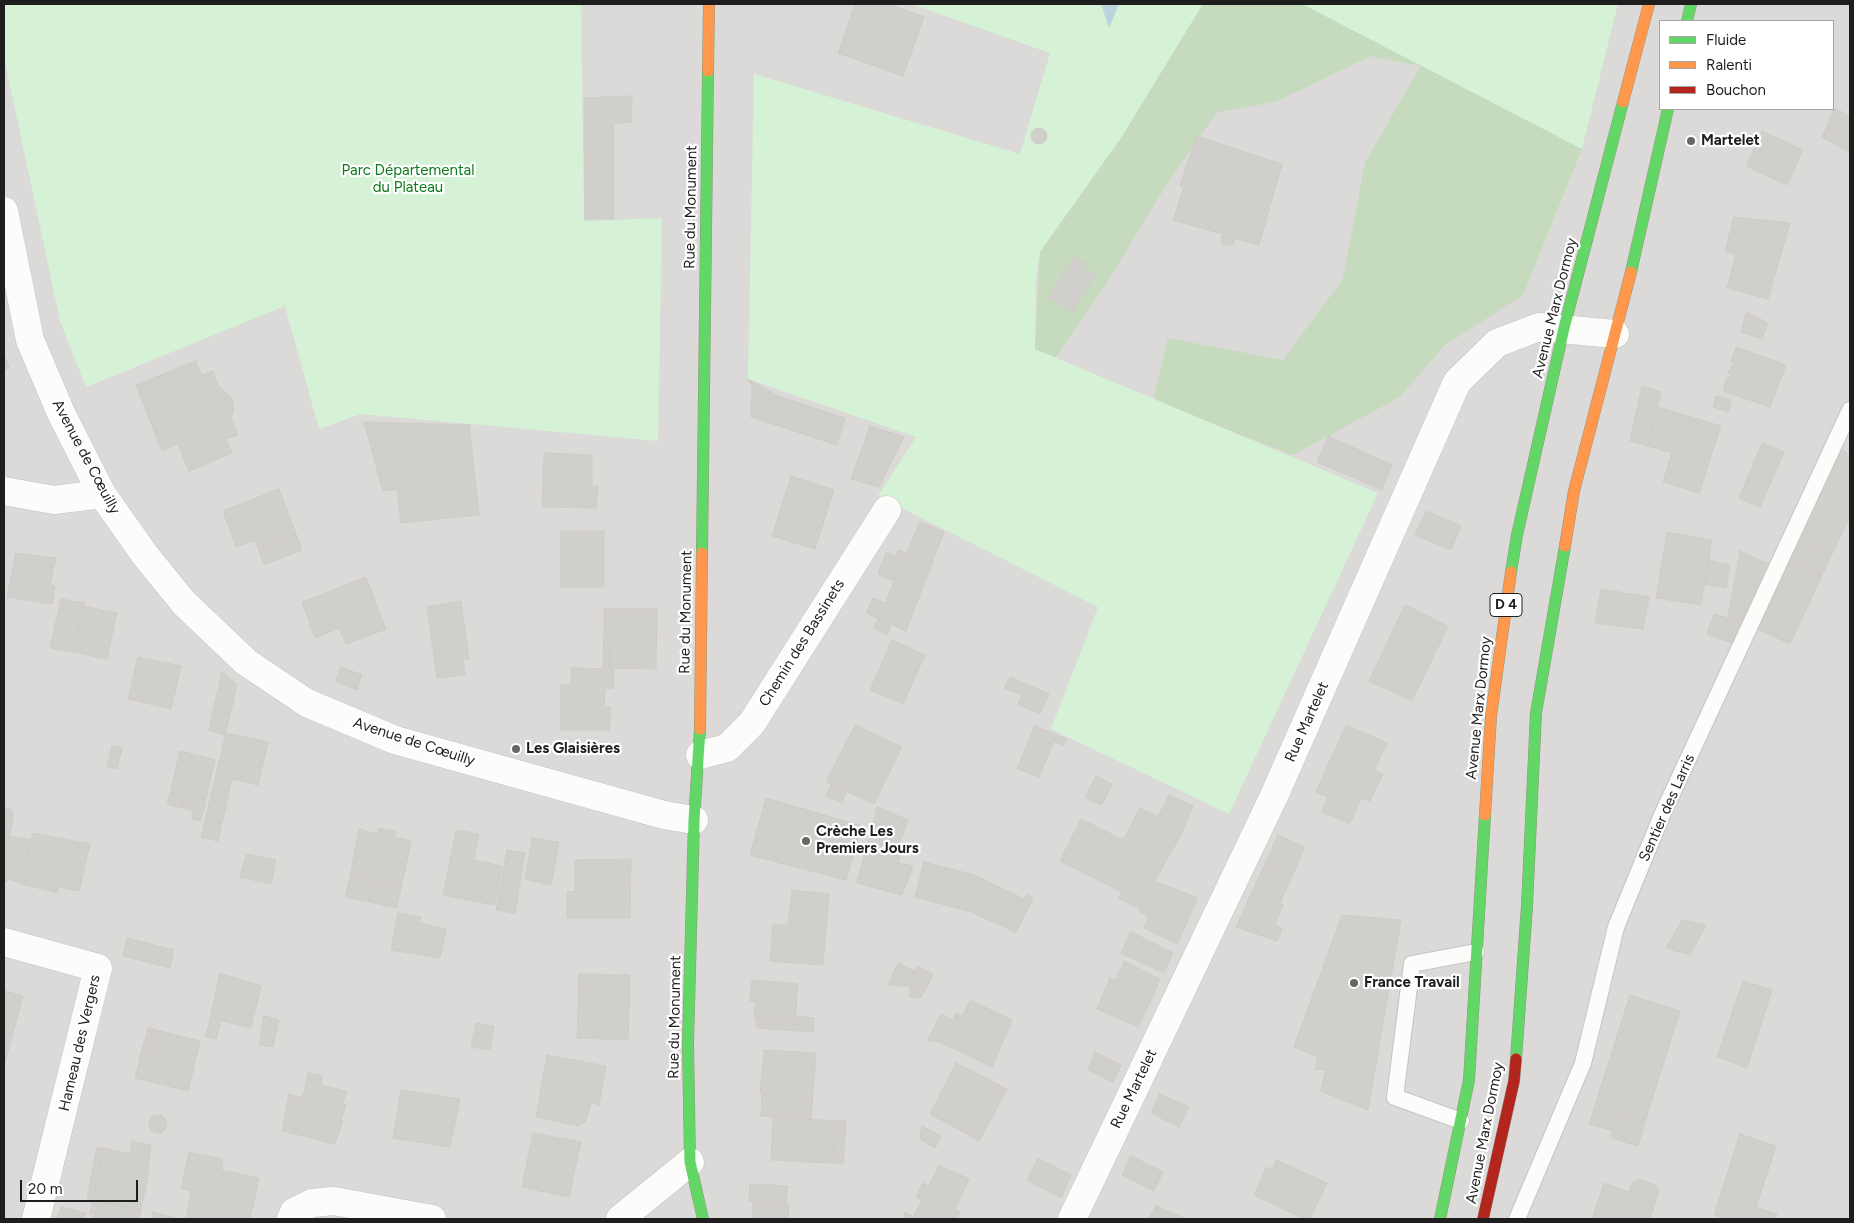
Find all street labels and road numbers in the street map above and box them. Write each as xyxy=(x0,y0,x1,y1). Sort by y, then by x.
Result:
street label: Rue du Monument xyxy=(681,145,701,269)
street label: Avenue Marx Dormoy xyxy=(1529,236,1581,380)
street label: Avenue de Cœuilly xyxy=(48,397,124,517)
street label: Rue du Monument xyxy=(676,550,696,674)
street label: Chemin des Bassinets xyxy=(755,576,849,710)
road number: D 4 xyxy=(1490,594,1522,616)
street label: Avenue Marx Dormoy xyxy=(1463,635,1495,781)
street label: Rue Martelet xyxy=(1281,679,1333,765)
street label: Avenue de Cœuilly xyxy=(351,714,477,770)
street label: Sentier des Larris xyxy=(1635,752,1699,864)
street label: Rue du Monument xyxy=(665,955,685,1079)
street label: Hameau des Vergers xyxy=(56,973,104,1113)
street label: Rue Martelet xyxy=(1107,1046,1161,1132)
street label: Avenue Marx Dormoy xyxy=(1462,1061,1508,1205)

